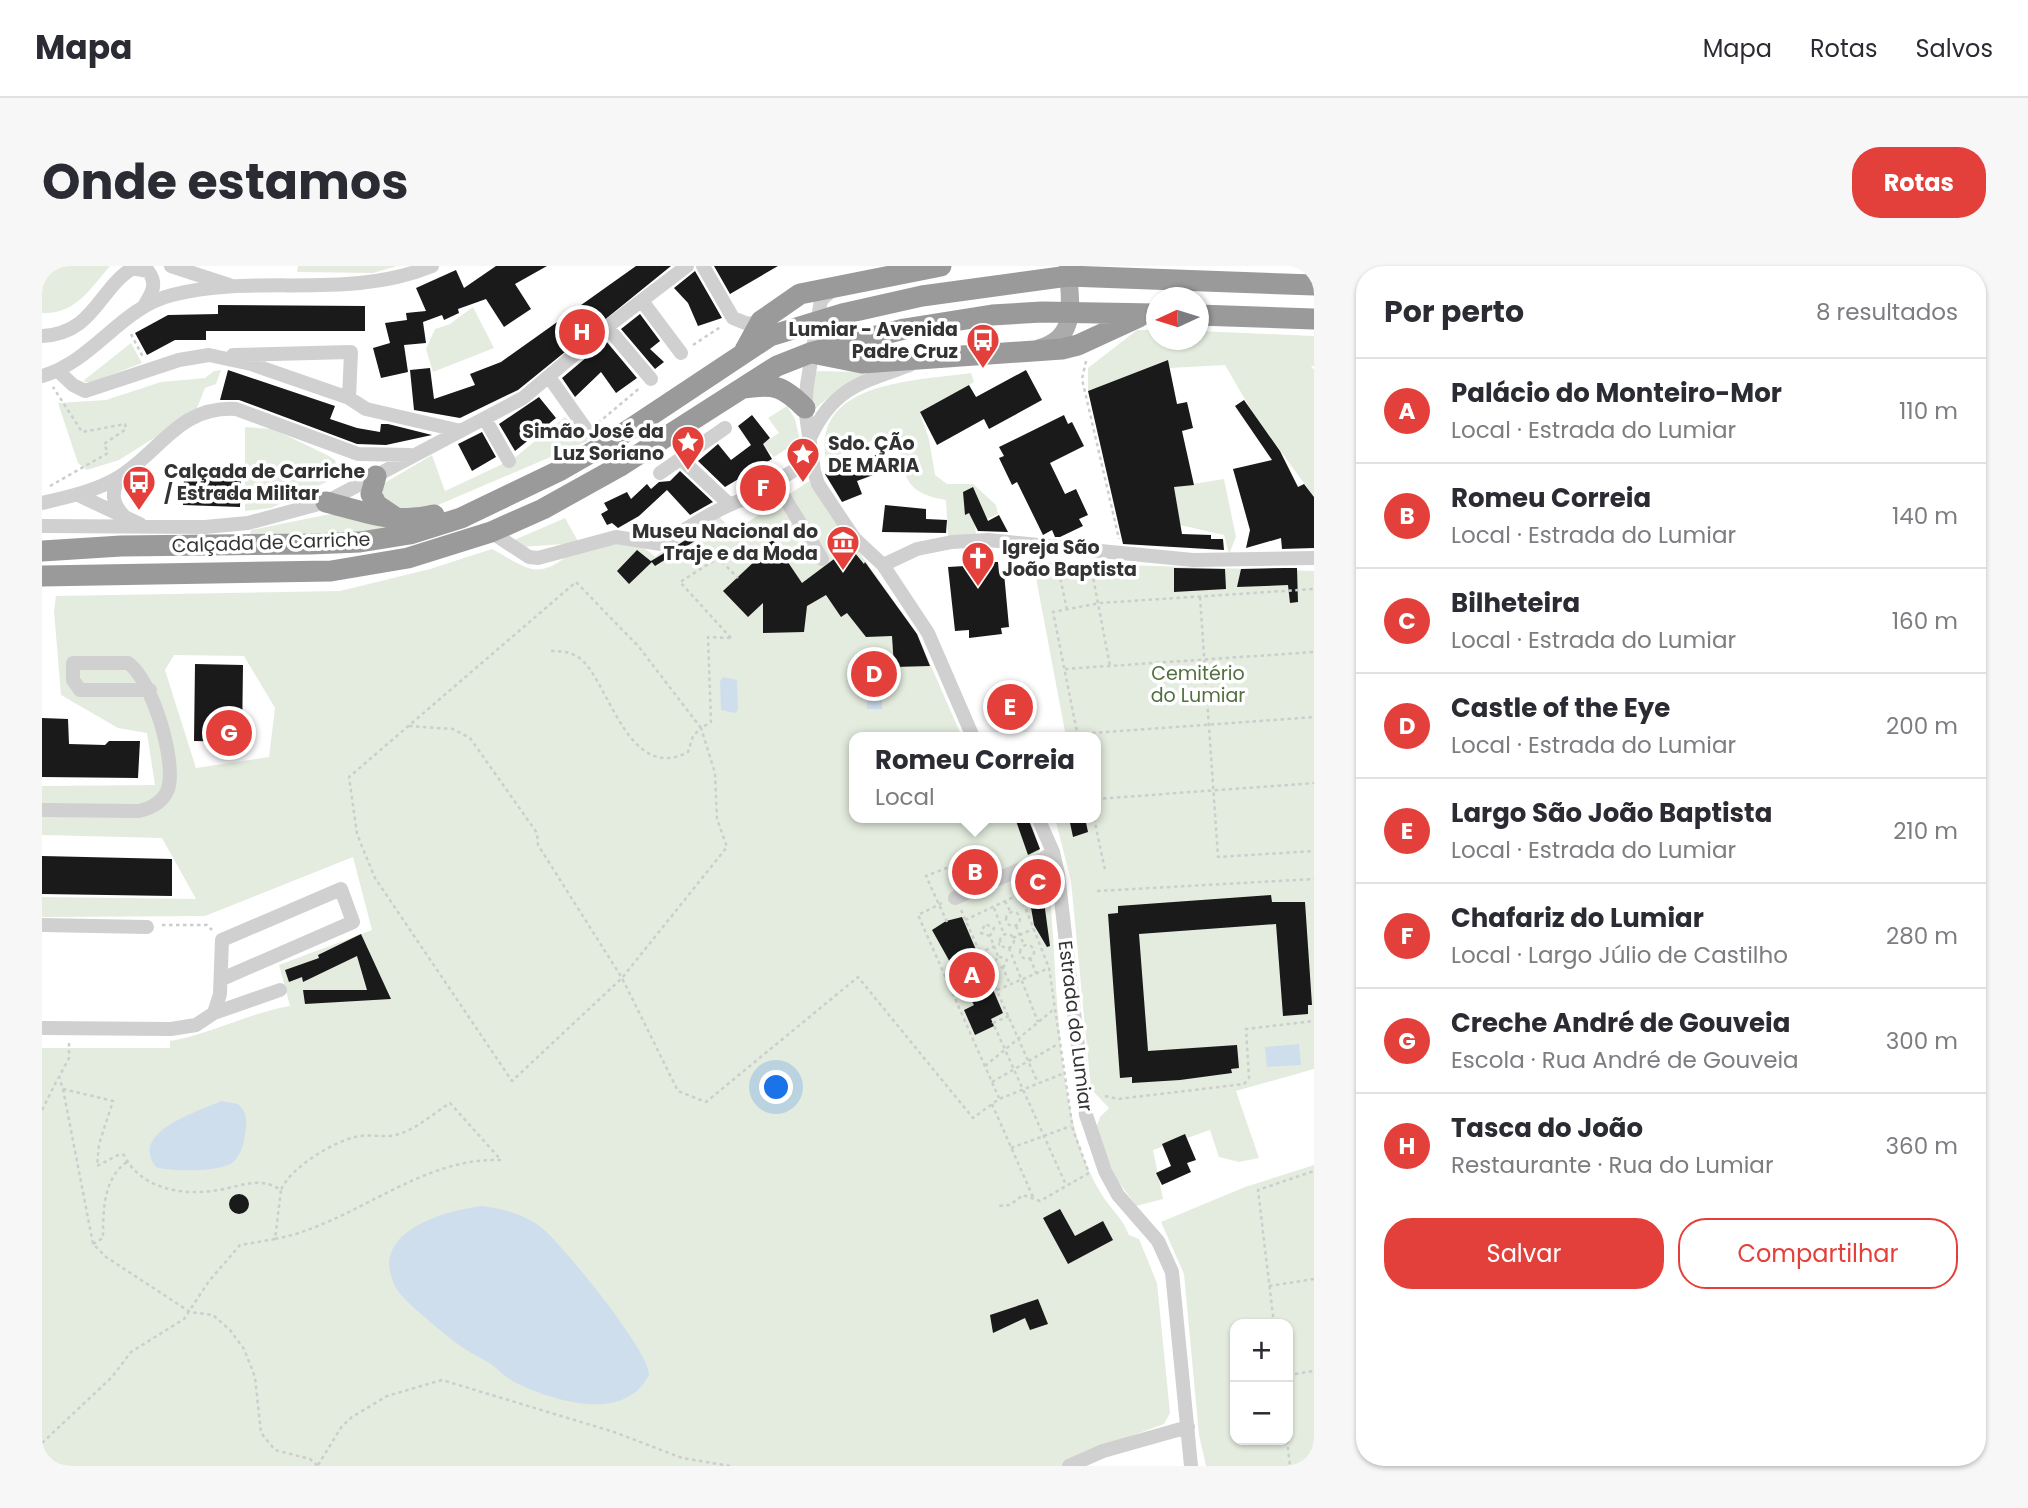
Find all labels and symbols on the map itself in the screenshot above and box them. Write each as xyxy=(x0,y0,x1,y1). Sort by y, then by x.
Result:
north arrow xyxy=(1146,287,1209,350)
pin: H xyxy=(559,306,605,358)
place label: Lumiar - Avenida Padre Cruz xyxy=(788,316,958,365)
bus stop icon: Lumiar - Avenida Padre Cruz xyxy=(964,321,1002,370)
place label: Simão José da Luz Soriano xyxy=(522,418,664,467)
place icon: Simão José da Luz Soriano xyxy=(669,423,707,472)
place label: Sdo. ÇÃo DE MARIA xyxy=(828,430,920,479)
place icon: Sdo. ÇÃo DE MARIA xyxy=(784,435,822,484)
place label: Calçada de Carriche / Estrada Militar xyxy=(164,458,365,507)
pin: F xyxy=(740,462,786,514)
bus stop icon: Calçada de Carriche / Estrada Militar xyxy=(120,463,158,512)
place label: Museu Nacional do Traje e da Moda xyxy=(632,518,818,567)
museum icon: Museu Nacional do Traje e da Moda xyxy=(824,523,862,572)
street label: Calçada de Carriche xyxy=(171,526,371,559)
place label: Igreja São João Baptista xyxy=(1002,534,1137,583)
church icon: Igreja São João Baptista xyxy=(959,539,997,588)
pin: D xyxy=(851,648,897,700)
park label: Cemitério do Lumiar xyxy=(1151,660,1245,709)
pin: E xyxy=(987,681,1033,733)
pin: G xyxy=(206,707,252,759)
pin: B xyxy=(952,846,998,898)
pin: C xyxy=(1015,856,1061,908)
street label: Estrada do Lumiar xyxy=(1052,939,1099,1113)
pin: A xyxy=(949,949,995,1001)
your location xyxy=(759,1070,793,1104)

